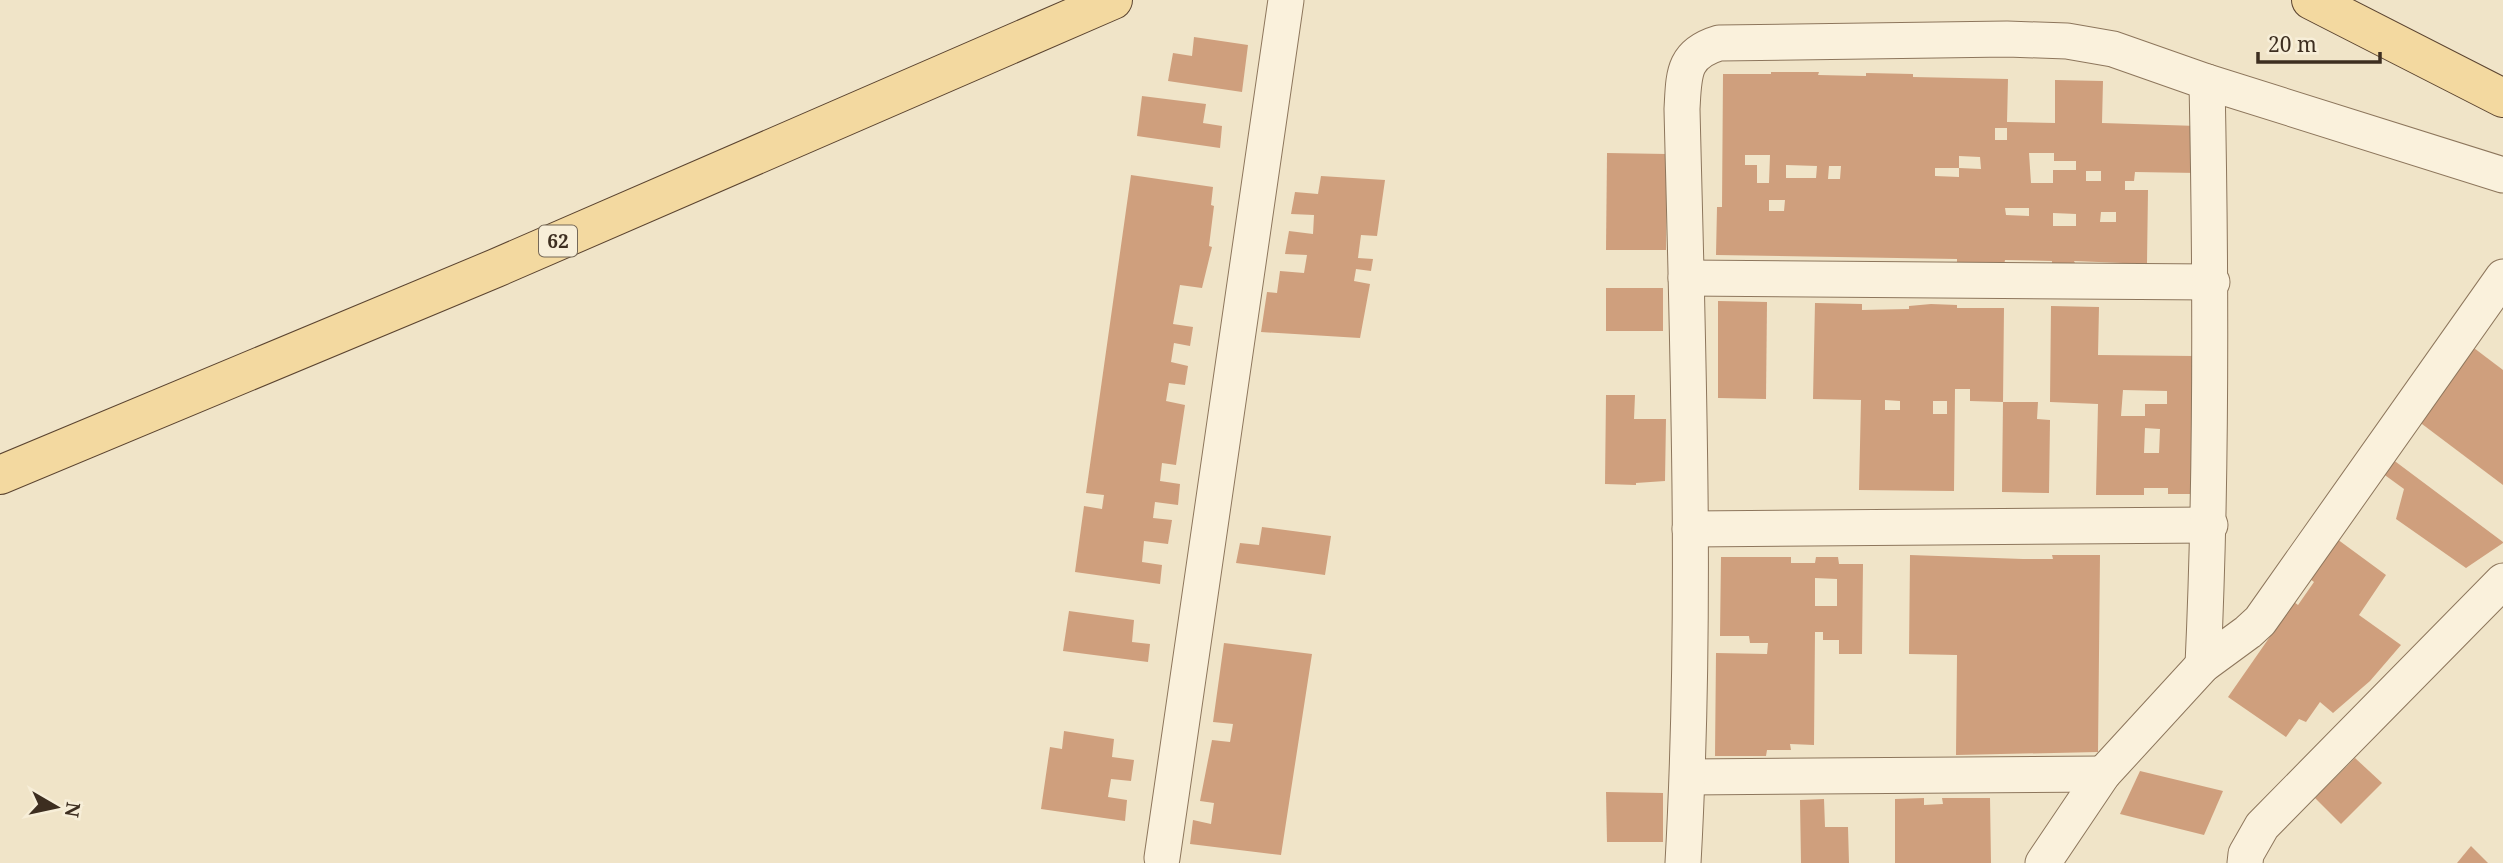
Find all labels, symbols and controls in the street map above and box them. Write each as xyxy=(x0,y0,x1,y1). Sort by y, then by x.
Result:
scale bar xyxy=(2258,21,2380,65)
text: 20 m xyxy=(2268,30,2317,58)
road number: 62 xyxy=(539,226,577,256)
north arrow xyxy=(21,772,91,842)
text: N xyxy=(59,800,87,819)

